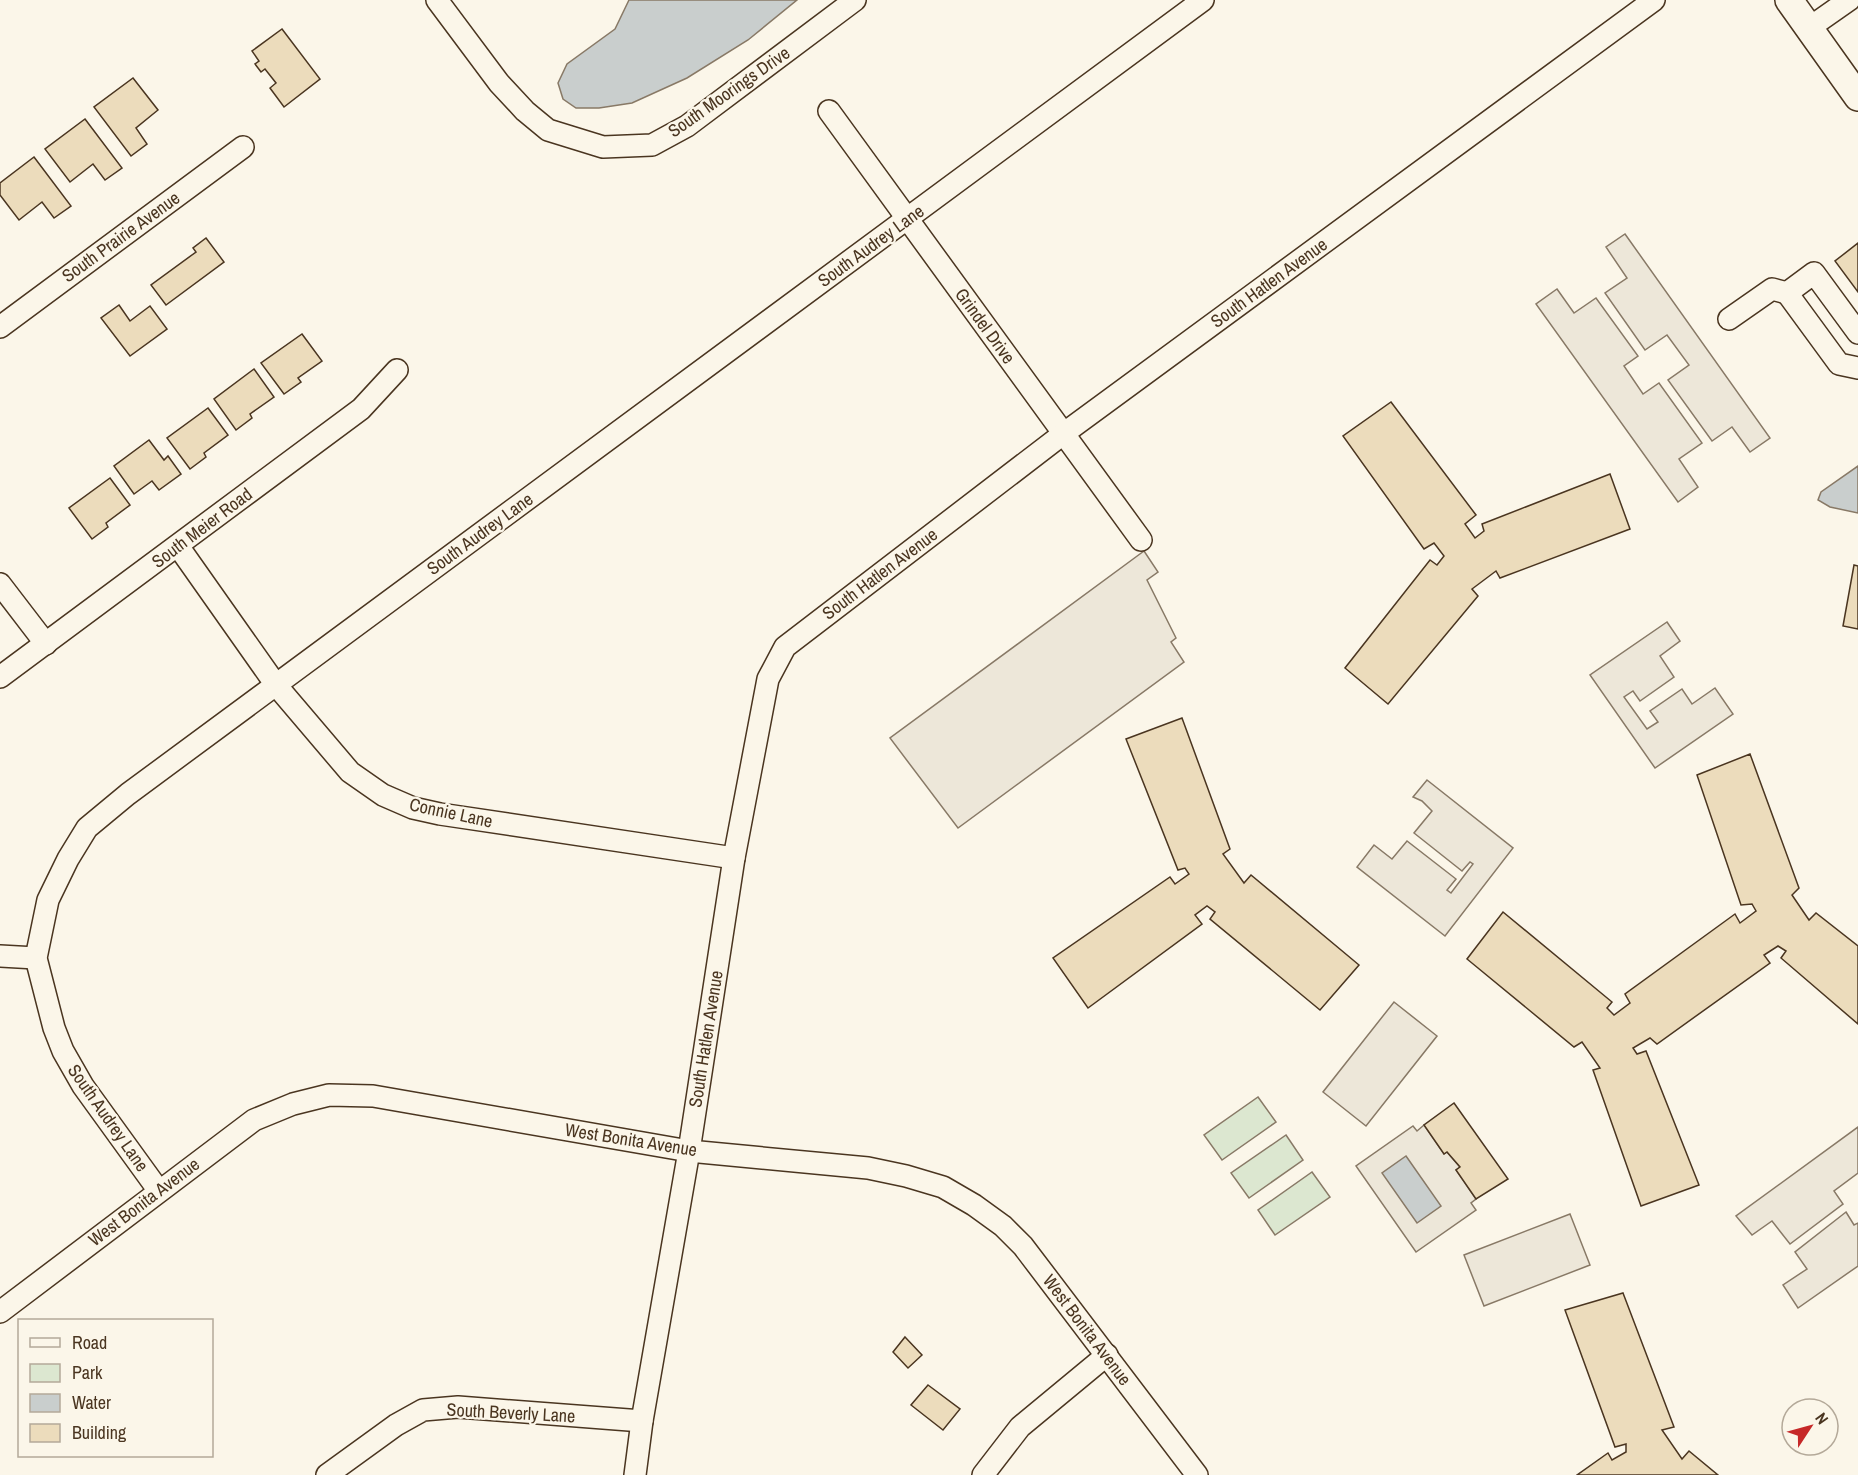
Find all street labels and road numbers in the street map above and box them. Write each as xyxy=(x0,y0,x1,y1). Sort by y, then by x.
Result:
street label: South Moorings Drive xyxy=(663,40,795,143)
street label: South Prairie Avenue xyxy=(57,185,185,288)
street label: South Audrey Lane xyxy=(813,199,929,293)
street label: South Hatlen Avenue xyxy=(1205,232,1332,333)
street label: Grindel Drive xyxy=(949,283,1021,369)
street label: South Meier Road xyxy=(146,482,257,574)
street label: South Audrey Lane xyxy=(422,487,538,581)
street label: South Hatlen Avenue xyxy=(817,522,943,625)
street label: Connie Lane xyxy=(407,791,495,834)
street label: South Hatlen Avenue xyxy=(682,969,729,1109)
street label: South Audrey Lane xyxy=(62,1059,155,1176)
street label: West Bonita Avenue xyxy=(563,1117,699,1162)
street label: West Bonita Avenue xyxy=(83,1152,204,1252)
street label: West Bonita Avenue xyxy=(1037,1269,1137,1390)
street label: South Beverly Lane xyxy=(446,1397,576,1428)

